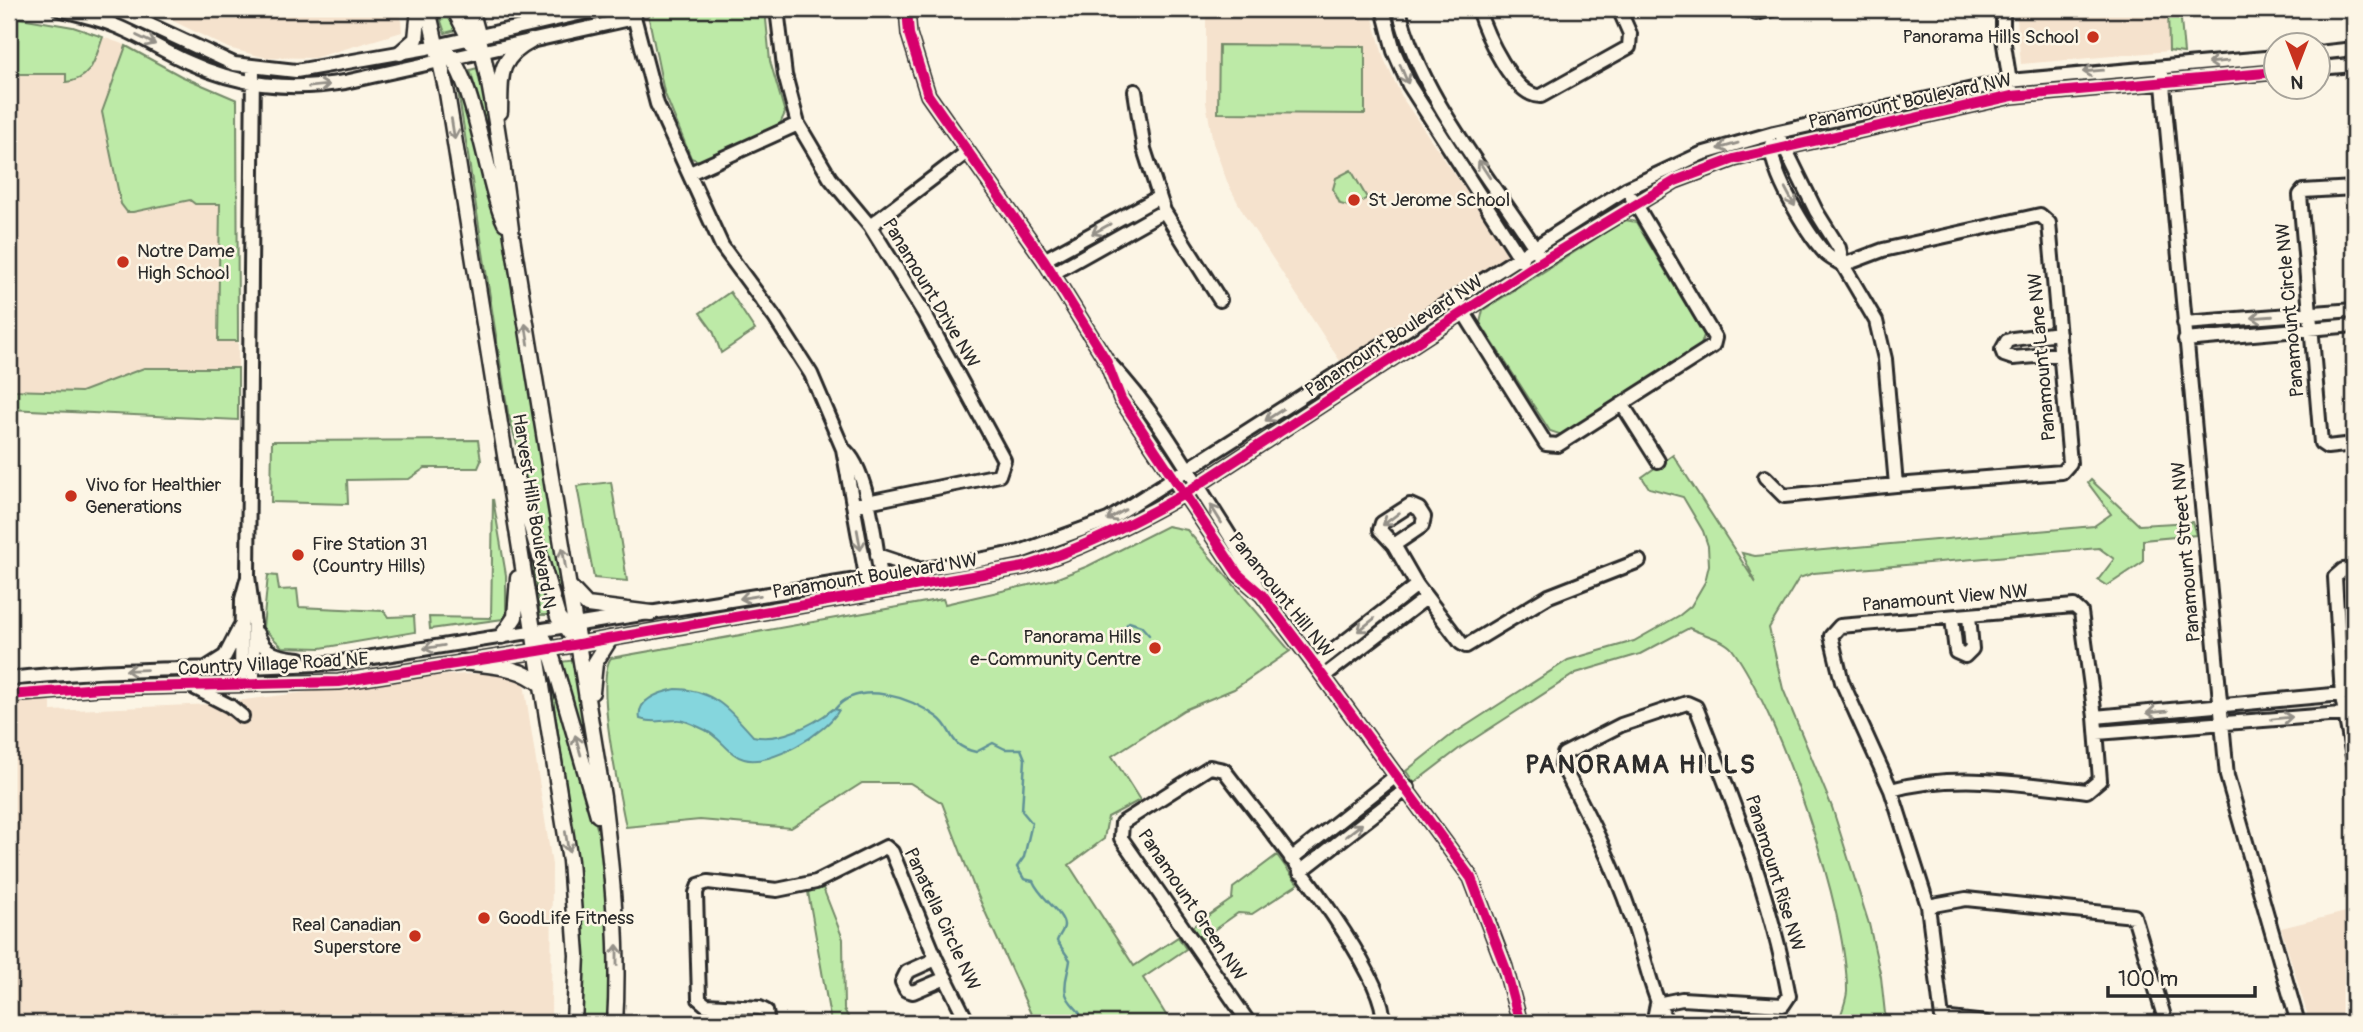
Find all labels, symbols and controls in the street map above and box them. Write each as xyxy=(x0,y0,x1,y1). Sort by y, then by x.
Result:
place label: Panorama Hills School xyxy=(1903,25,2079,49)
marker: Panorama Hills School xyxy=(2085,29,2101,45)
north arrow xyxy=(2262,32,2332,102)
one-way arrow xyxy=(135,33,156,47)
one-way arrow xyxy=(2208,56,2230,69)
one-way arrow xyxy=(1398,62,1411,84)
one-way arrow xyxy=(2083,65,2105,78)
street label: Panamount Boulevard NW xyxy=(1806,68,2014,134)
text: N xyxy=(2290,70,2303,94)
one-way arrow xyxy=(307,79,330,92)
one-way arrow xyxy=(447,117,460,140)
one-way arrow xyxy=(1717,140,1740,153)
one-way arrow xyxy=(1476,160,1491,179)
one-way arrow xyxy=(1784,187,1798,207)
place label: St Jerome School xyxy=(1368,188,1510,212)
marker: St Jerome School xyxy=(1346,192,1362,208)
street label: Panamount Drive NW xyxy=(877,214,985,372)
one-way arrow xyxy=(1092,222,1112,236)
street label: Panamount Circle NW xyxy=(2270,222,2310,398)
place label: Notre Dame High School xyxy=(137,239,235,285)
marker: Notre Dame High School xyxy=(115,254,131,270)
street label: Panamount Boulevard NW xyxy=(1301,269,1487,403)
street label: Panamount Lane NW xyxy=(2023,272,2061,442)
one-way arrow xyxy=(2251,311,2274,324)
one-way arrow xyxy=(520,323,533,346)
one-way arrow xyxy=(1264,408,1284,422)
street label: Harvest Hills Boulevard N xyxy=(507,412,561,610)
street label: Panamount Street NW xyxy=(2166,461,2206,643)
place label: Vivo for Healthier Generations xyxy=(85,473,221,519)
marker: Vivo for Healthier Generations xyxy=(63,488,79,504)
one-way arrow xyxy=(1209,505,1223,525)
one-way arrow xyxy=(1106,508,1126,522)
one-way arrow xyxy=(1381,511,1400,526)
one-way arrow xyxy=(853,528,866,551)
street label: Panamount Hill NW xyxy=(1223,528,1339,662)
place label: Fire Station 31 (Country Hills) xyxy=(312,532,428,578)
marker: Fire Station 31 (Country Hills) xyxy=(290,547,306,563)
one-way arrow xyxy=(557,547,570,570)
street label: Panamount Boulevard NW xyxy=(771,548,979,604)
street label: Panamount View NW xyxy=(1861,579,2029,617)
one-way arrow xyxy=(739,591,762,604)
one-way arrow xyxy=(1357,617,1375,632)
place label: Panorama Hills e-Community Centre xyxy=(970,625,1142,671)
marker: Panorama Hills e-Community Centre xyxy=(1147,640,1163,656)
one-way arrow xyxy=(423,641,446,654)
street label: Country Village Road NE xyxy=(177,647,369,681)
one-way arrow xyxy=(125,664,148,677)
one-way arrow xyxy=(2146,706,2169,719)
one-way arrow xyxy=(2271,711,2293,724)
one-way arrow xyxy=(570,734,583,756)
district label: PANORAMA HILLS xyxy=(1525,749,1757,781)
street label: Panamount Rise NW xyxy=(1740,792,1810,954)
one-way arrow xyxy=(1344,823,1363,838)
street label: Panamount Green NW xyxy=(1132,825,1252,985)
one-way arrow xyxy=(561,830,574,853)
street label: Panatella Circle NW xyxy=(898,844,986,994)
place label: GoodLife Fitness xyxy=(498,906,635,930)
marker: GoodLife Fitness xyxy=(476,910,492,926)
place label: Real Canadian Superstore xyxy=(292,913,402,959)
marker: Real Canadian Superstore xyxy=(407,928,423,944)
one-way arrow xyxy=(610,944,624,967)
scale bar xyxy=(2108,955,2254,999)
text: 100 m xyxy=(2118,966,2178,993)

